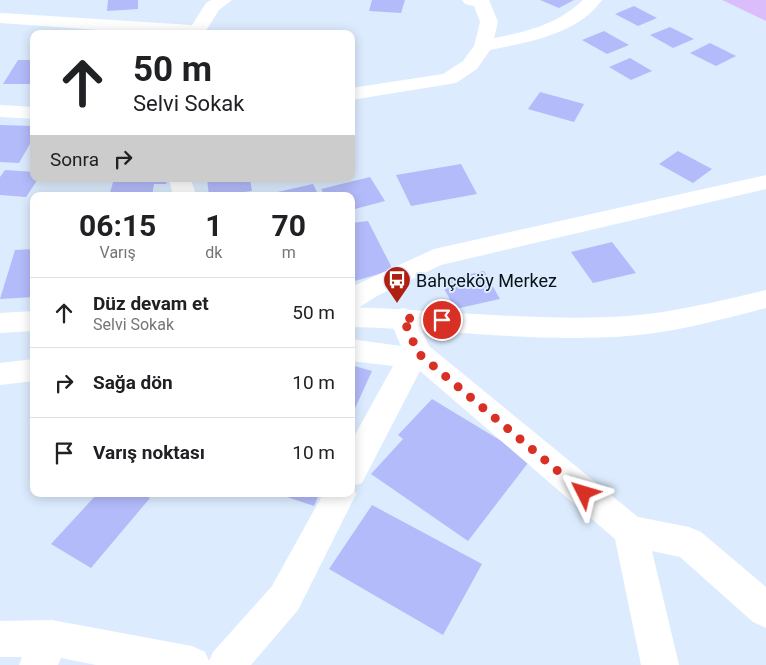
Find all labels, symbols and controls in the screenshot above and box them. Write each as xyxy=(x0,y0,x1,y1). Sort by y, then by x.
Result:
text: 50 m xyxy=(133,49,212,90)
icon: ahead xyxy=(50,50,115,115)
text: Selvi Sokak xyxy=(133,91,244,116)
icon: right xyxy=(109,145,137,173)
text: Sonra xyxy=(50,148,99,171)
text: 06:15 xyxy=(79,208,156,243)
text: 1 xyxy=(205,208,223,243)
text: 70 xyxy=(272,208,306,243)
text: Varış xyxy=(100,243,136,262)
text: dk xyxy=(205,243,222,262)
text: m xyxy=(282,243,296,262)
bus stop icon: Bahçeköy Merkez xyxy=(382,265,412,304)
place label: Bahçeköy Merkez xyxy=(416,270,557,291)
text: Düz devam et xyxy=(93,292,209,315)
icon: ahead xyxy=(50,299,78,327)
pin xyxy=(421,299,463,341)
text: 50 m xyxy=(292,301,335,324)
icon: arrive xyxy=(428,306,456,334)
text: Selvi Sokak xyxy=(93,315,174,334)
icon: right xyxy=(50,369,78,397)
text: Sağa dön xyxy=(93,371,173,394)
text: 10 m xyxy=(292,371,335,394)
icon: arrive xyxy=(50,439,78,467)
text: Varış noktası xyxy=(93,441,205,464)
text: 10 m xyxy=(292,441,335,464)
position arrow xyxy=(557,466,609,518)

